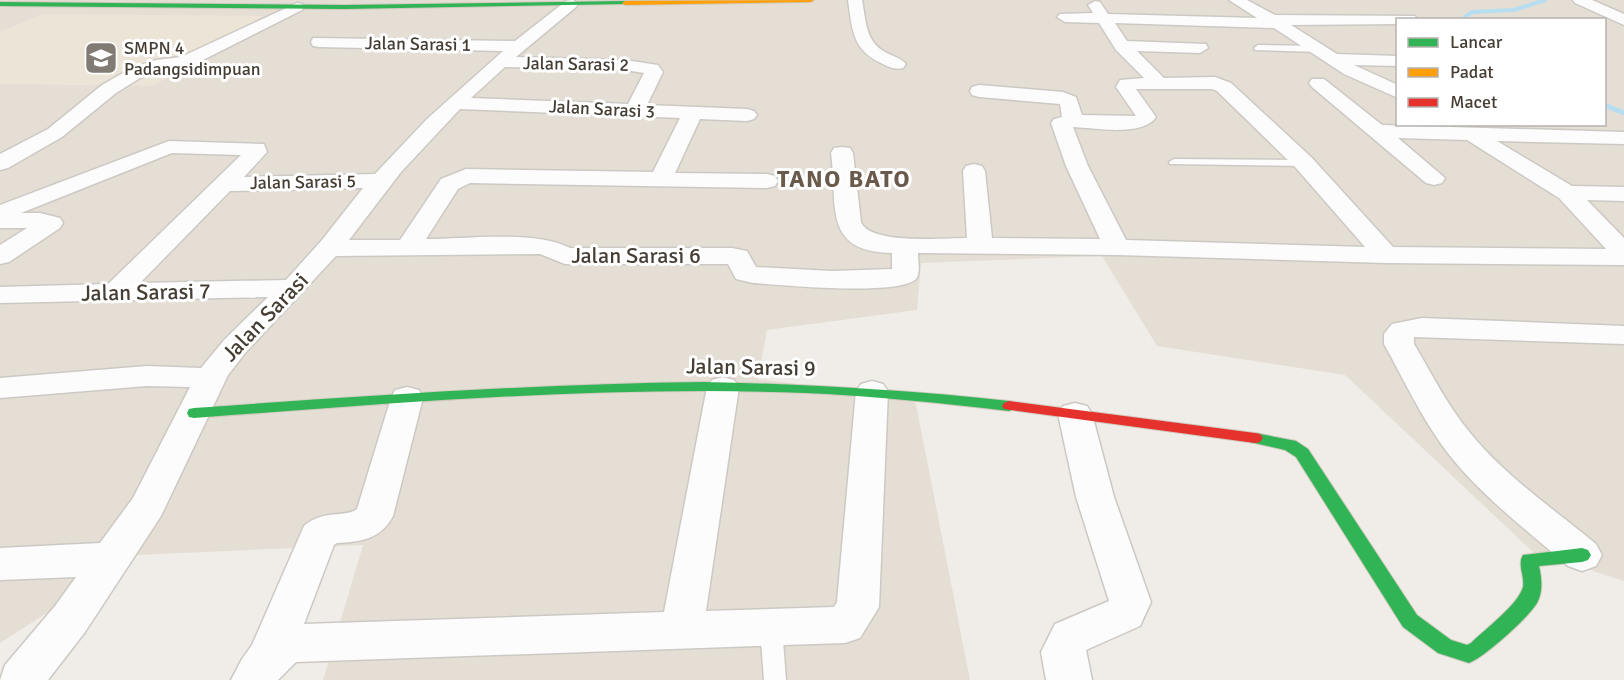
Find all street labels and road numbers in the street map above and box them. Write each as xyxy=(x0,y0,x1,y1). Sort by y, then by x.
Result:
street label: Jalan Sarasi 1 xyxy=(365,32,471,56)
street label: Jalan Sarasi 2 xyxy=(523,52,629,76)
street label: Jalan Sarasi 3 xyxy=(548,95,656,123)
street label: Jalan Sarasi 5 xyxy=(250,170,356,194)
street label: Jalan Sarasi 6 xyxy=(571,242,701,269)
street label: Jalan Sarasi xyxy=(216,267,314,367)
street label: Jalan Sarasi 7 xyxy=(81,277,211,307)
street label: Jalan Sarasi 9 xyxy=(686,352,816,382)

